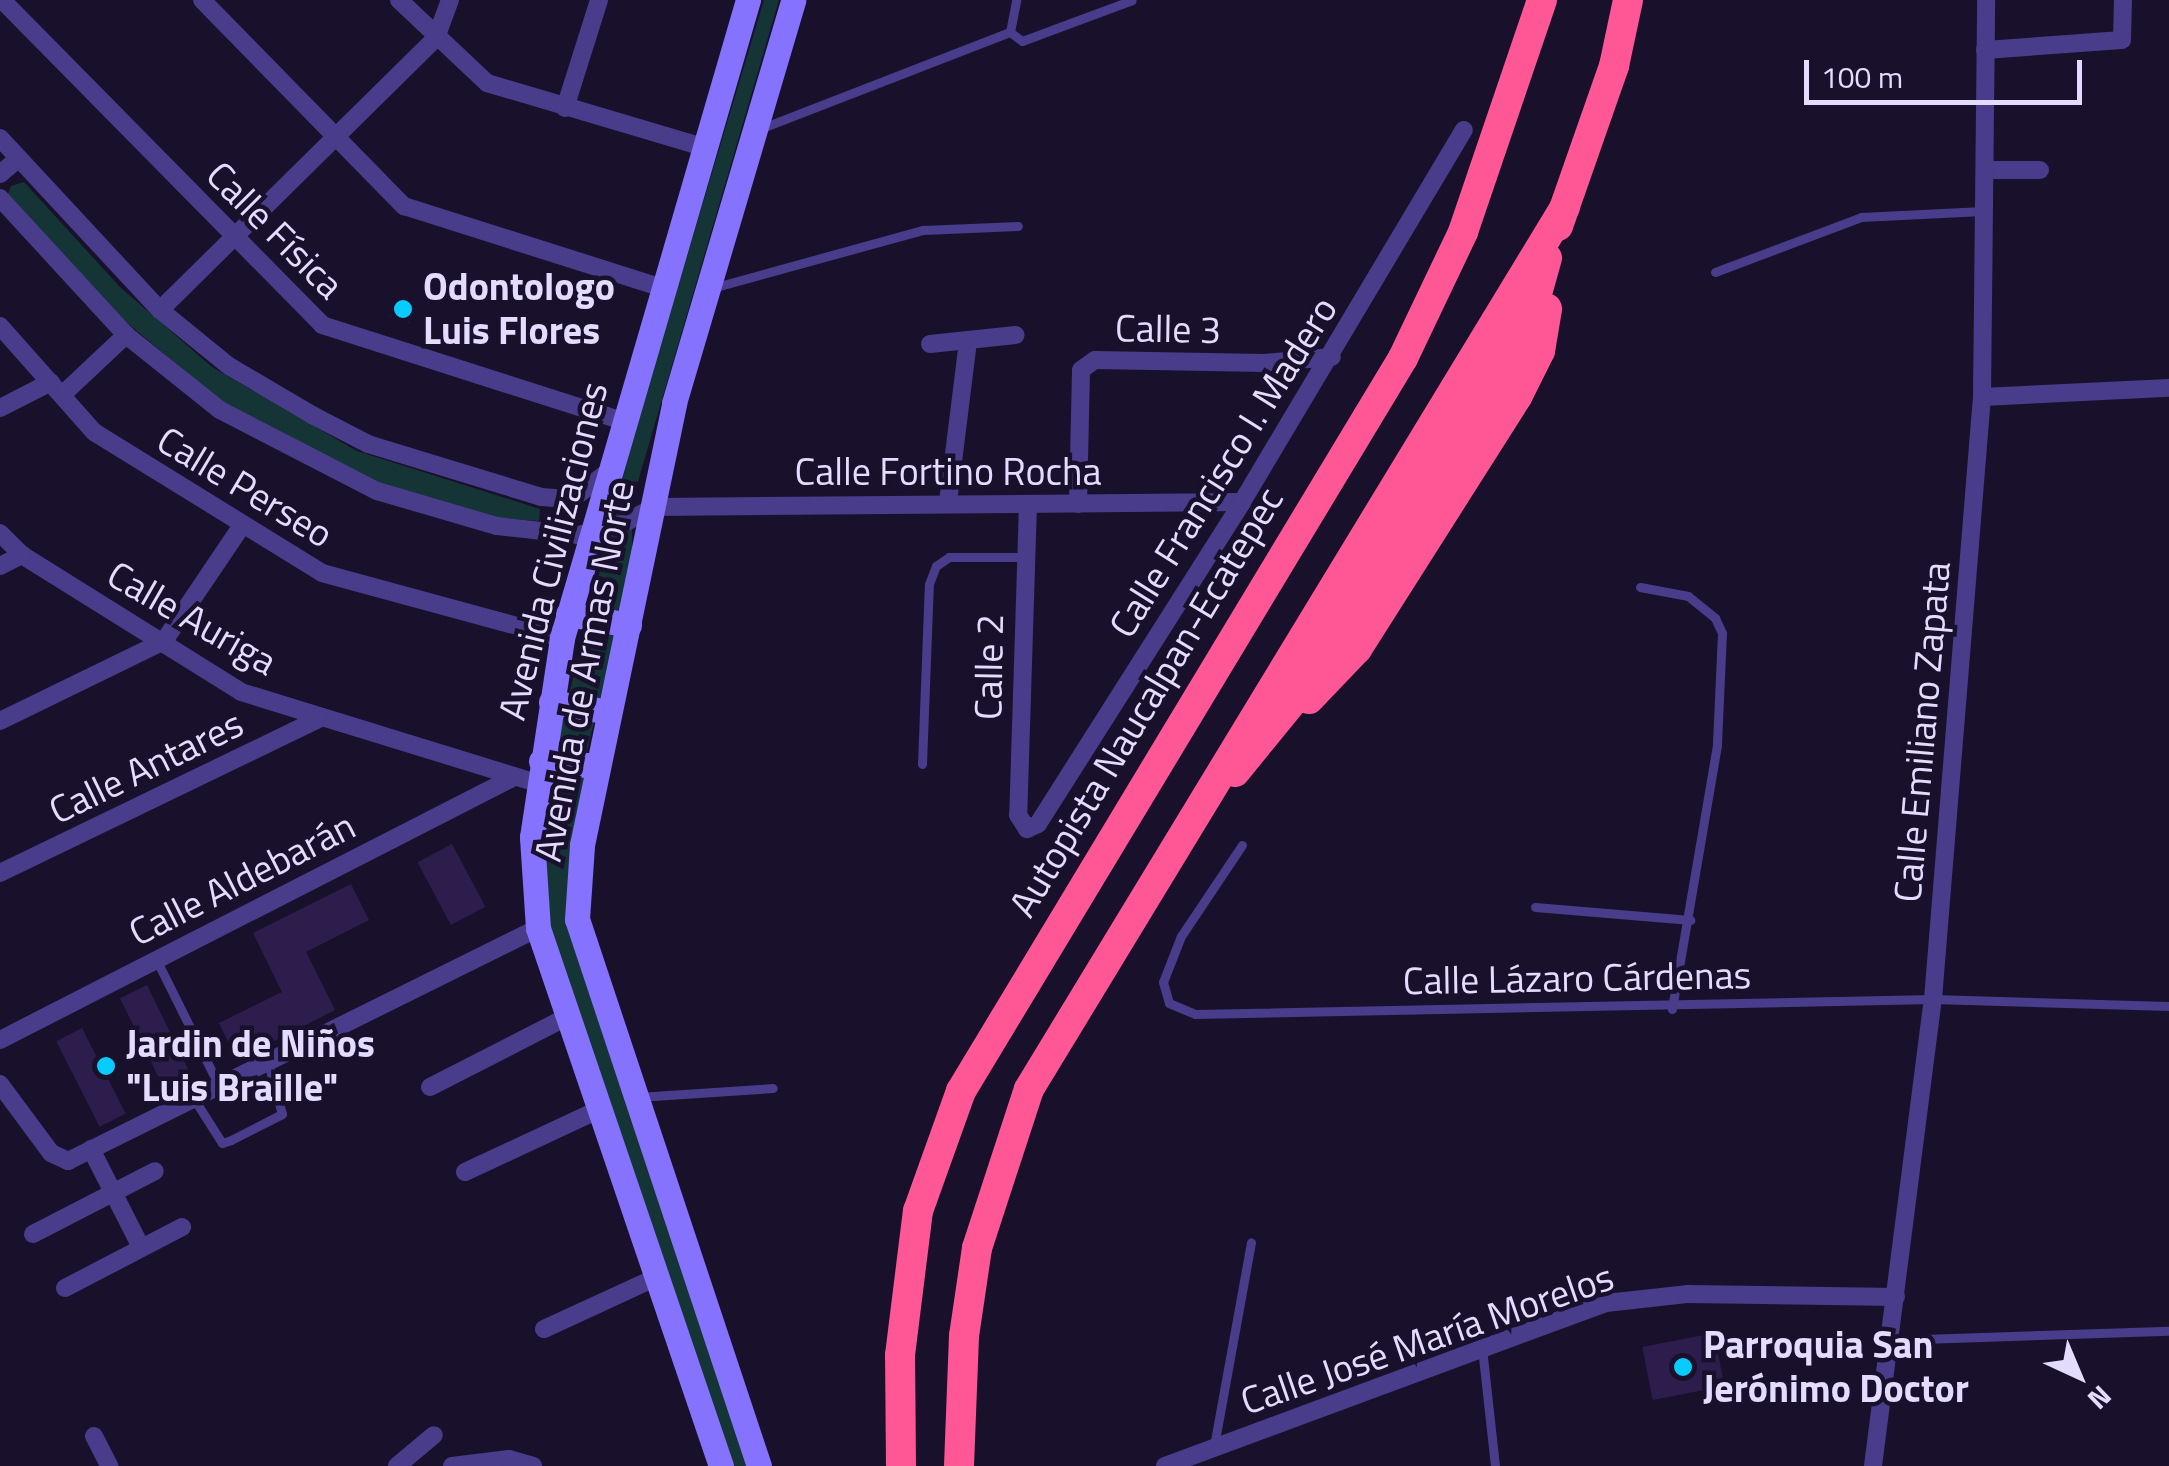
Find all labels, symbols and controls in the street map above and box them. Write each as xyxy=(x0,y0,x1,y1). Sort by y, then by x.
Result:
scale bar xyxy=(1809,40,2086,102)
text: 100 m xyxy=(1821,54,1903,100)
street label: Calle Física xyxy=(197,152,353,308)
place label: Odontologo Luis Flores xyxy=(423,264,615,353)
street label: Calle Francisco I. Madero xyxy=(1100,288,1346,646)
marker: Odontologo Luis Flores xyxy=(392,298,414,320)
street label: Calle 3 xyxy=(1115,305,1221,353)
street label: Avenida Civilizaciones xyxy=(489,377,617,725)
street label: Calle Perseo xyxy=(149,417,341,557)
street label: Calle Fortino Rocha xyxy=(795,449,1101,495)
street label: Avenida de Armas Norte xyxy=(525,477,643,865)
street label: Autopista Naucalpan-Ecatepec xyxy=(1000,479,1292,925)
street label: Calle Auriga xyxy=(99,551,285,685)
street label: Calle Emiliano Zapata xyxy=(1884,560,1960,904)
street label: Calle 2 xyxy=(965,614,1013,720)
street label: Calle Antares xyxy=(42,701,250,833)
street label: Calle Aldebarán xyxy=(122,803,362,955)
street label: Calle Lázaro Cárdenas xyxy=(1402,952,1752,1004)
place label: Jardin de Niños "Luis Braille" xyxy=(126,1021,375,1110)
marker: Jardin de Niños "Luis Braille" xyxy=(95,1055,117,1077)
street label: Calle José María Morelos xyxy=(1235,1254,1619,1424)
place label: Parroquia San Jerónimo Doctor xyxy=(1703,1322,1969,1412)
north arrow xyxy=(2029,1326,2129,1426)
marker: Parroquia San Jerónimo Doctor xyxy=(1672,1356,1694,1378)
text: N xyxy=(2078,1376,2122,1420)

